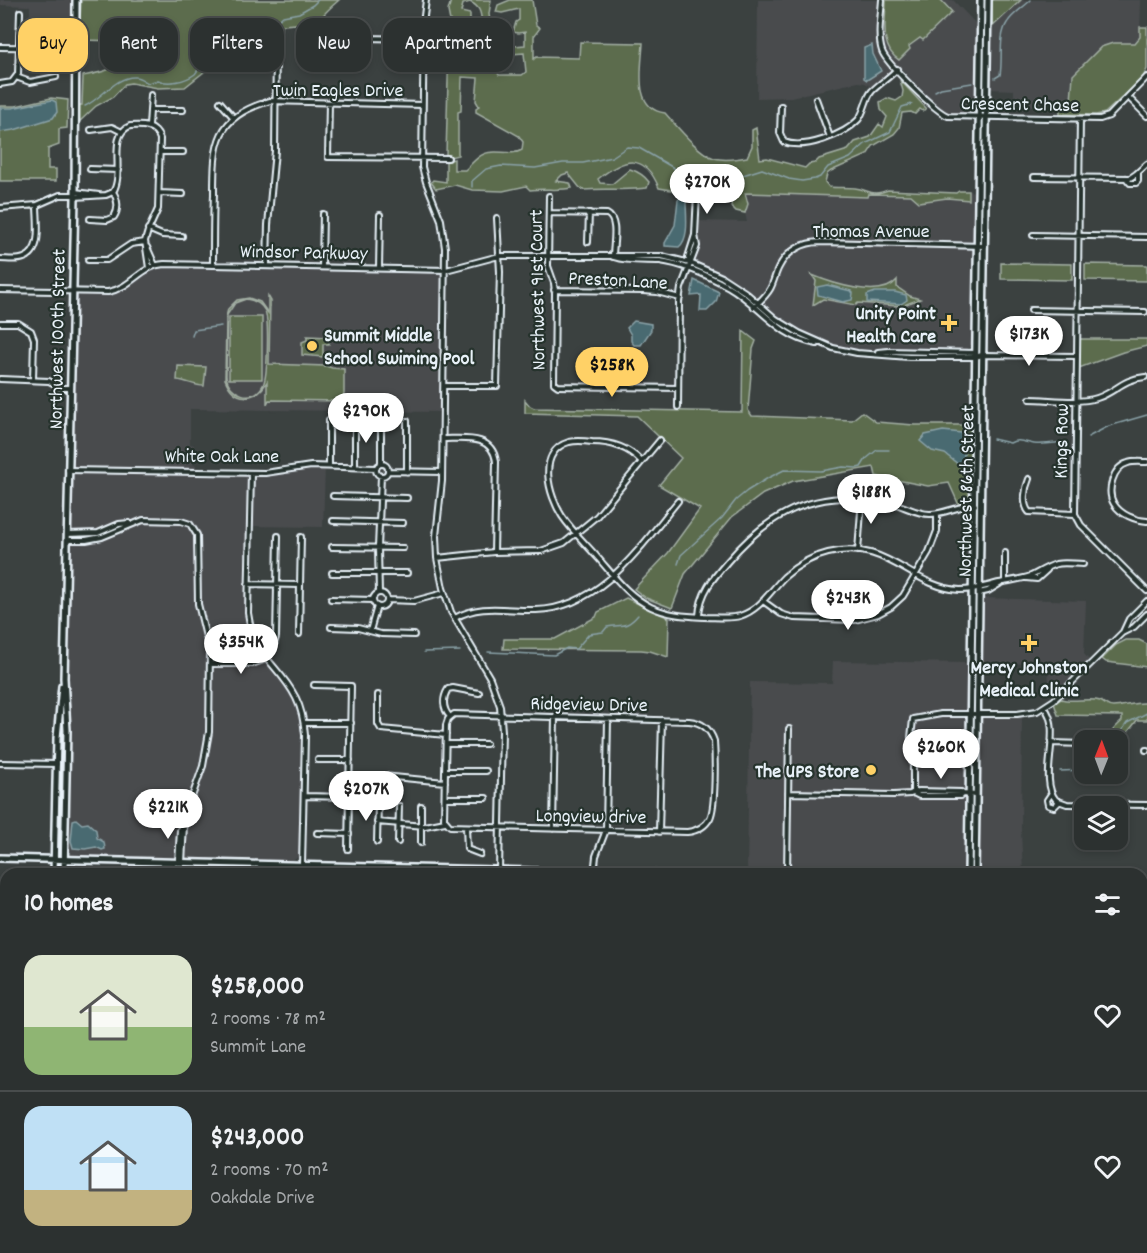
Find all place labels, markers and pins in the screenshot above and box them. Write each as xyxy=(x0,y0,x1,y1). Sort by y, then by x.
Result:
pin: $270K xyxy=(665,164,749,215)
place label: Unity Point Health Care xyxy=(846,301,937,352)
marker: Unity Point Health Care xyxy=(940,314,958,332)
pin: $173K xyxy=(987,316,1071,367)
place label: Summit Middle School Swiming Pool xyxy=(324,323,474,374)
marker: Summit Middle School Swiming Pool xyxy=(305,339,319,353)
pin: $258K xyxy=(570,347,654,398)
pin: $290K xyxy=(324,393,408,444)
pin: $188K xyxy=(829,474,913,525)
pin: $243K xyxy=(806,580,890,631)
pin: $354K xyxy=(199,624,283,675)
marker: Mercy Johnston Medical Clinic xyxy=(1020,634,1038,652)
place label: Mercy Johnston Medical Clinic xyxy=(970,655,1088,706)
pin: $260K xyxy=(899,729,983,780)
place label: The UPS Store xyxy=(755,759,859,787)
marker: The UPS Store xyxy=(864,763,878,777)
pin: $207K xyxy=(324,771,408,822)
pin: $221K xyxy=(126,789,210,840)

